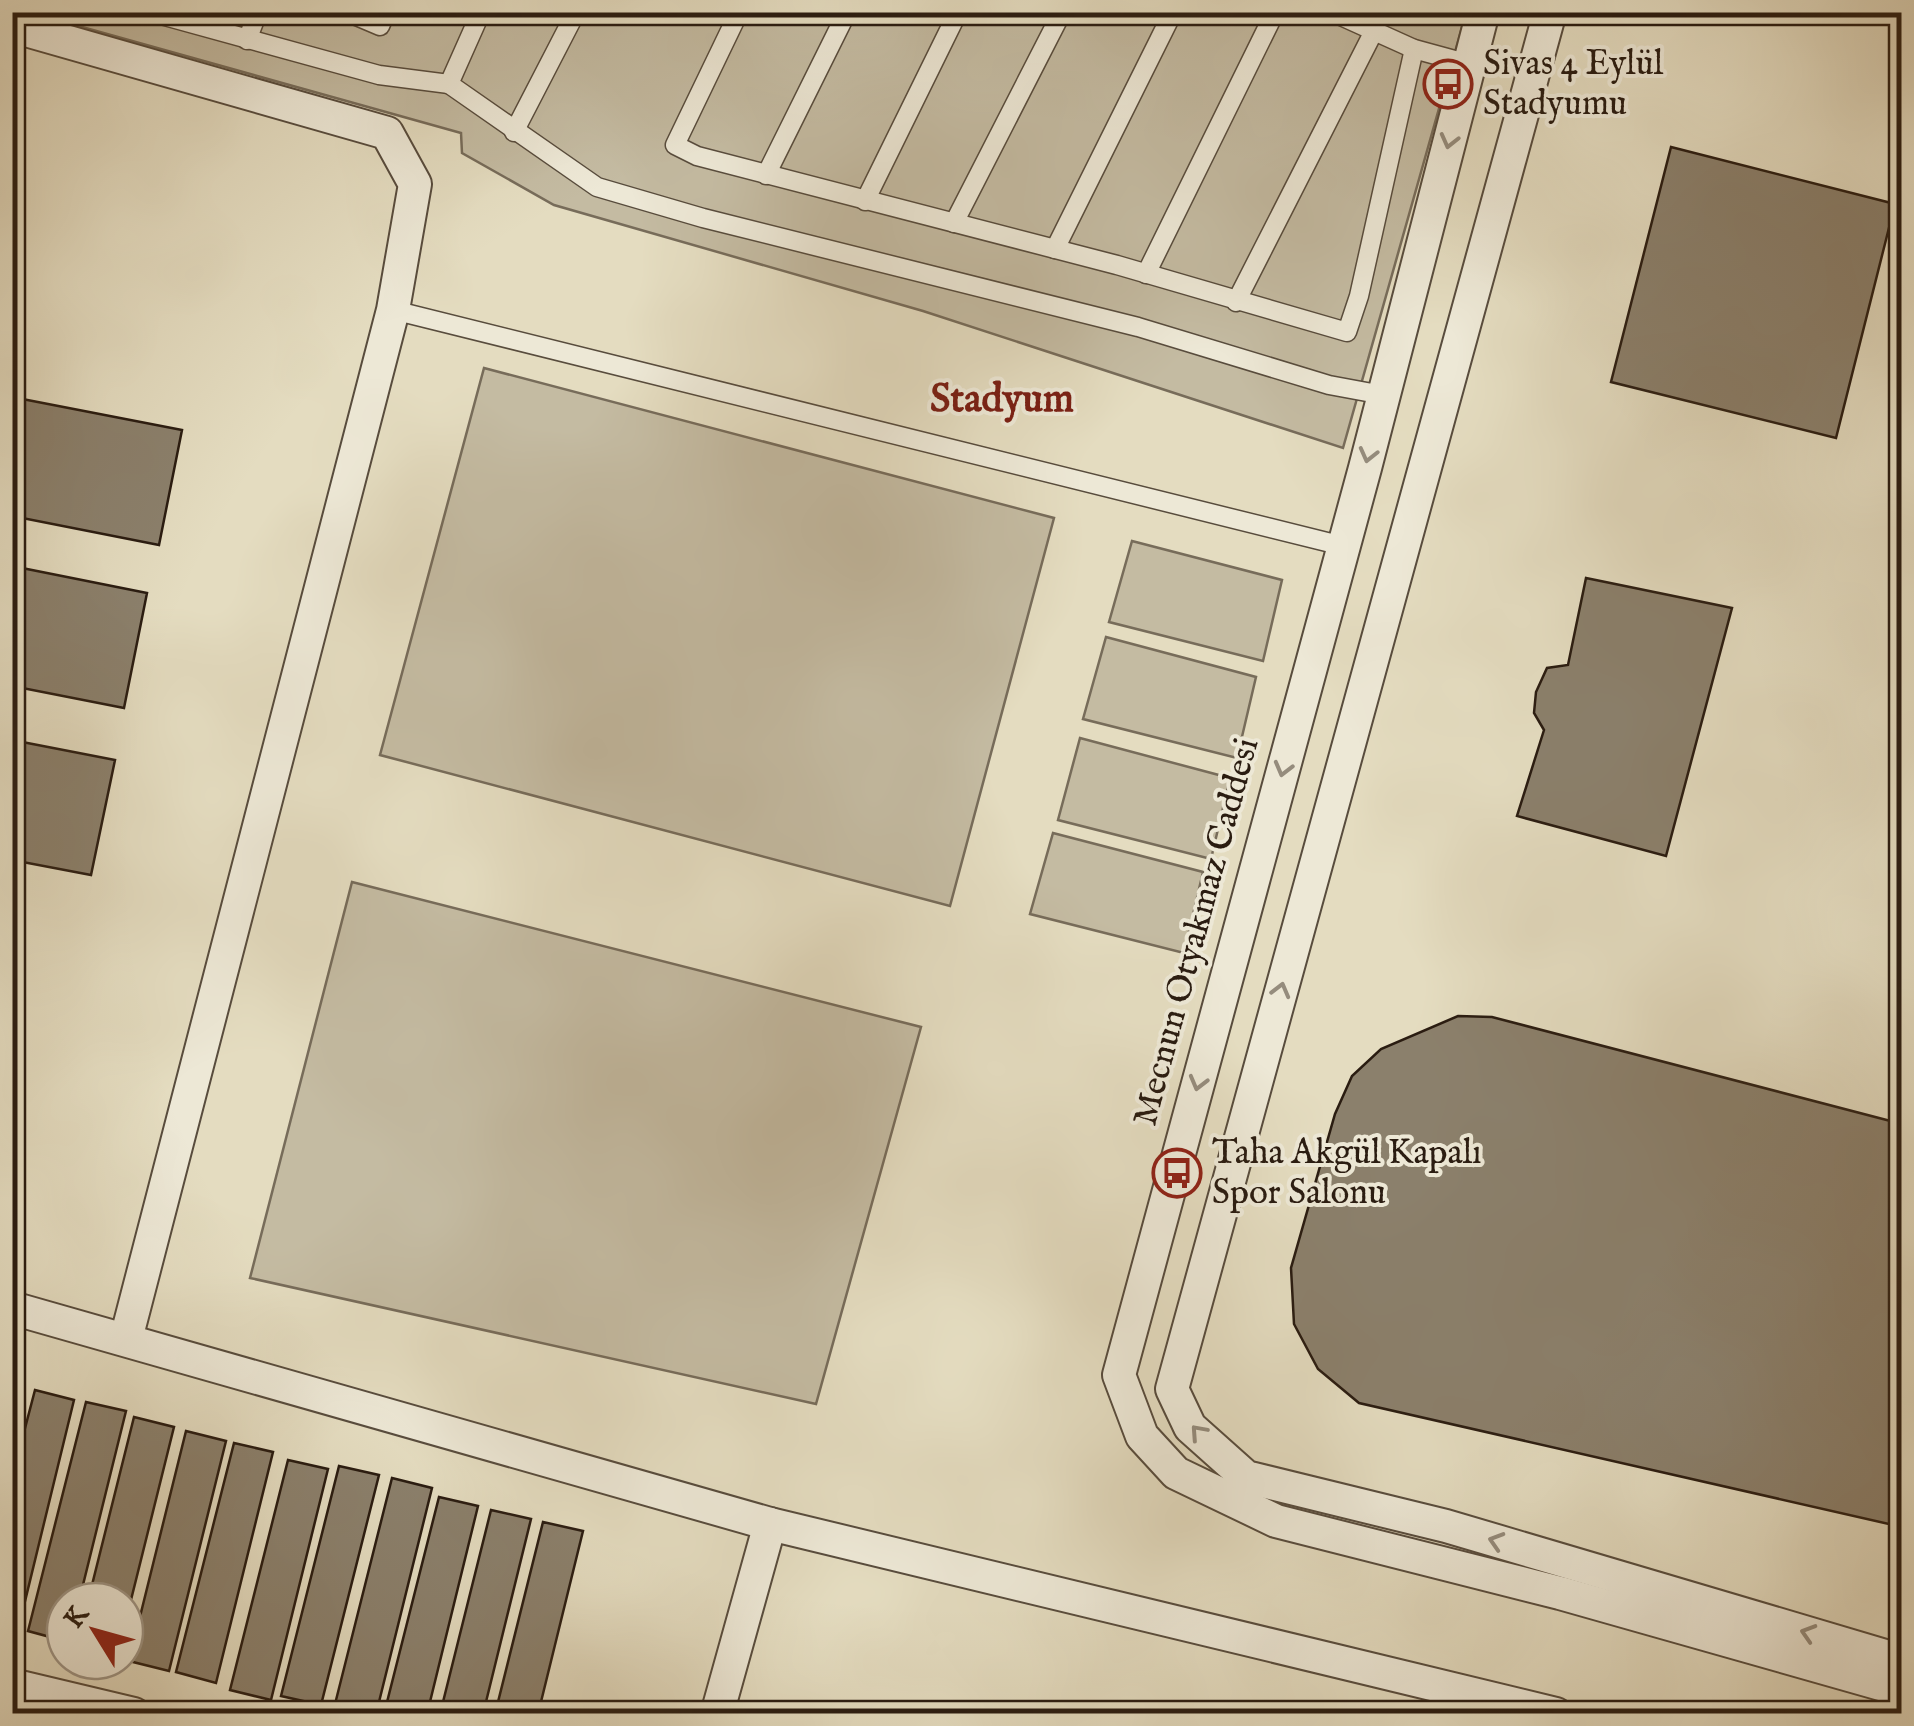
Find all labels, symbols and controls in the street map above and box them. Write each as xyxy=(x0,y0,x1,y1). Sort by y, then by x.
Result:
place label: Sivas 4 Eylül Stadyumu xyxy=(1483,42,1664,127)
bus stop icon: Sivas 4 Eylül Stadyumu xyxy=(1422,58,1474,110)
one-way arrow xyxy=(1440,132,1461,149)
district label: Stadyum xyxy=(930,375,1074,426)
one-way arrow xyxy=(1359,447,1380,464)
street label: Mecnun Otyakmaz Caddesi xyxy=(1124,733,1270,1131)
one-way arrow xyxy=(1274,760,1295,777)
one-way arrow xyxy=(1269,982,1290,999)
one-way arrow xyxy=(1189,1074,1210,1091)
place label: Taha Akgül Kapalı Spor Salonu xyxy=(1212,1131,1482,1216)
bus stop icon: Taha Akgül Kapalı Spor Salonu xyxy=(1151,1147,1203,1199)
one-way arrow xyxy=(1191,1425,1209,1444)
one-way arrow xyxy=(1489,1532,1506,1553)
north arrow xyxy=(45,1581,145,1681)
text: K xyxy=(57,1598,98,1636)
one-way arrow xyxy=(1800,1624,1817,1645)

